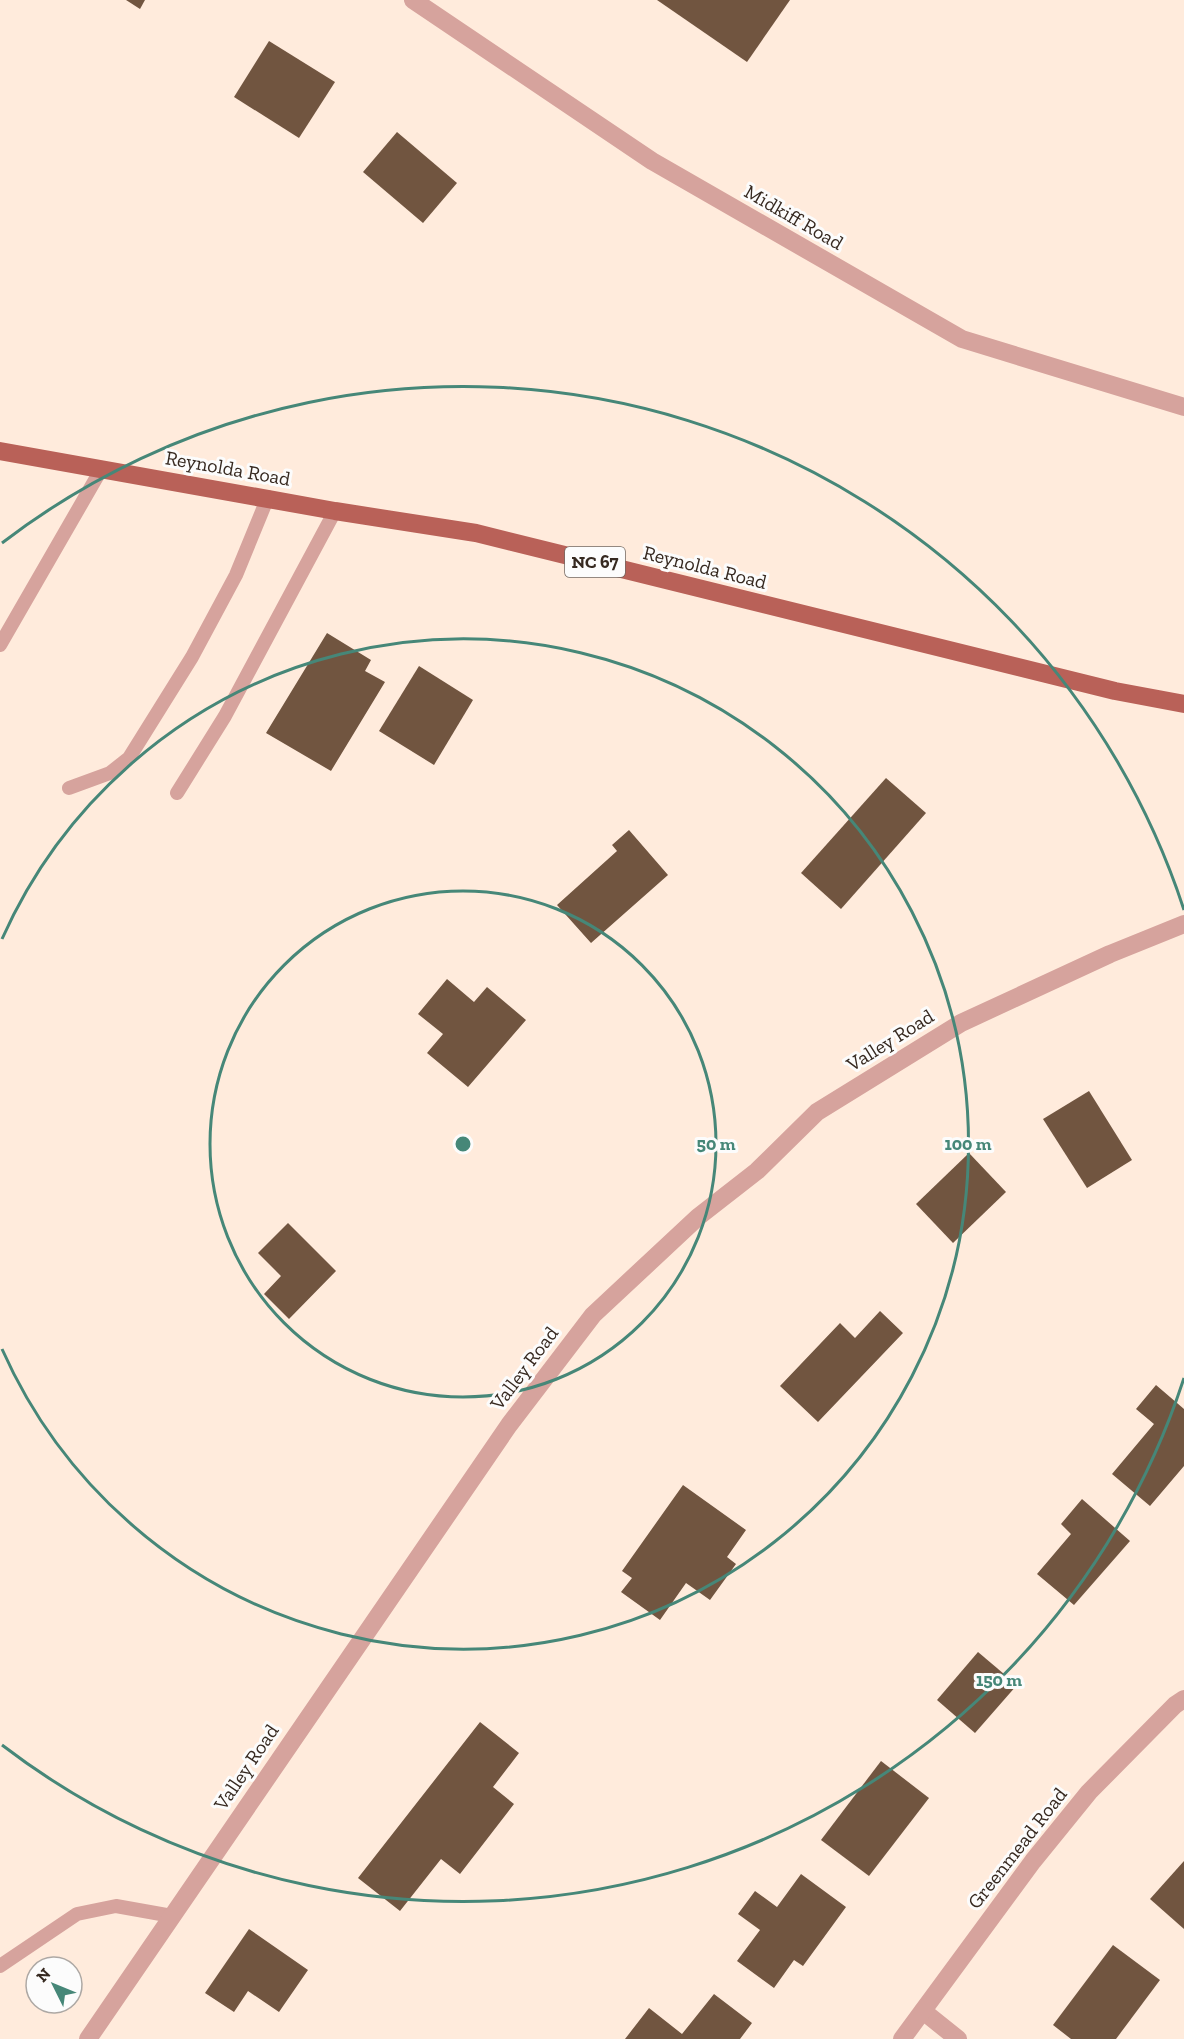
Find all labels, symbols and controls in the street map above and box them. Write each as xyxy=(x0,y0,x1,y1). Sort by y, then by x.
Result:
street label: Midkiff Road xyxy=(740,179,848,255)
street label: Reynolda Road xyxy=(164,445,292,491)
street label: Reynolda Road xyxy=(641,540,769,594)
road number: NC 67 xyxy=(565,547,625,577)
street label: Valley Road xyxy=(841,1004,938,1077)
text: 50 m xyxy=(697,1133,736,1155)
text: 100 m xyxy=(944,1133,992,1155)
centre of rings xyxy=(453,1134,473,1154)
street label: Valley Road xyxy=(484,1322,563,1415)
text: 150 m xyxy=(976,1669,1022,1691)
street label: Valley Road xyxy=(208,1720,283,1815)
street label: Greenmead Road xyxy=(962,1783,1072,1913)
north arrow xyxy=(24,1955,84,2015)
text: N xyxy=(32,1964,54,1986)

